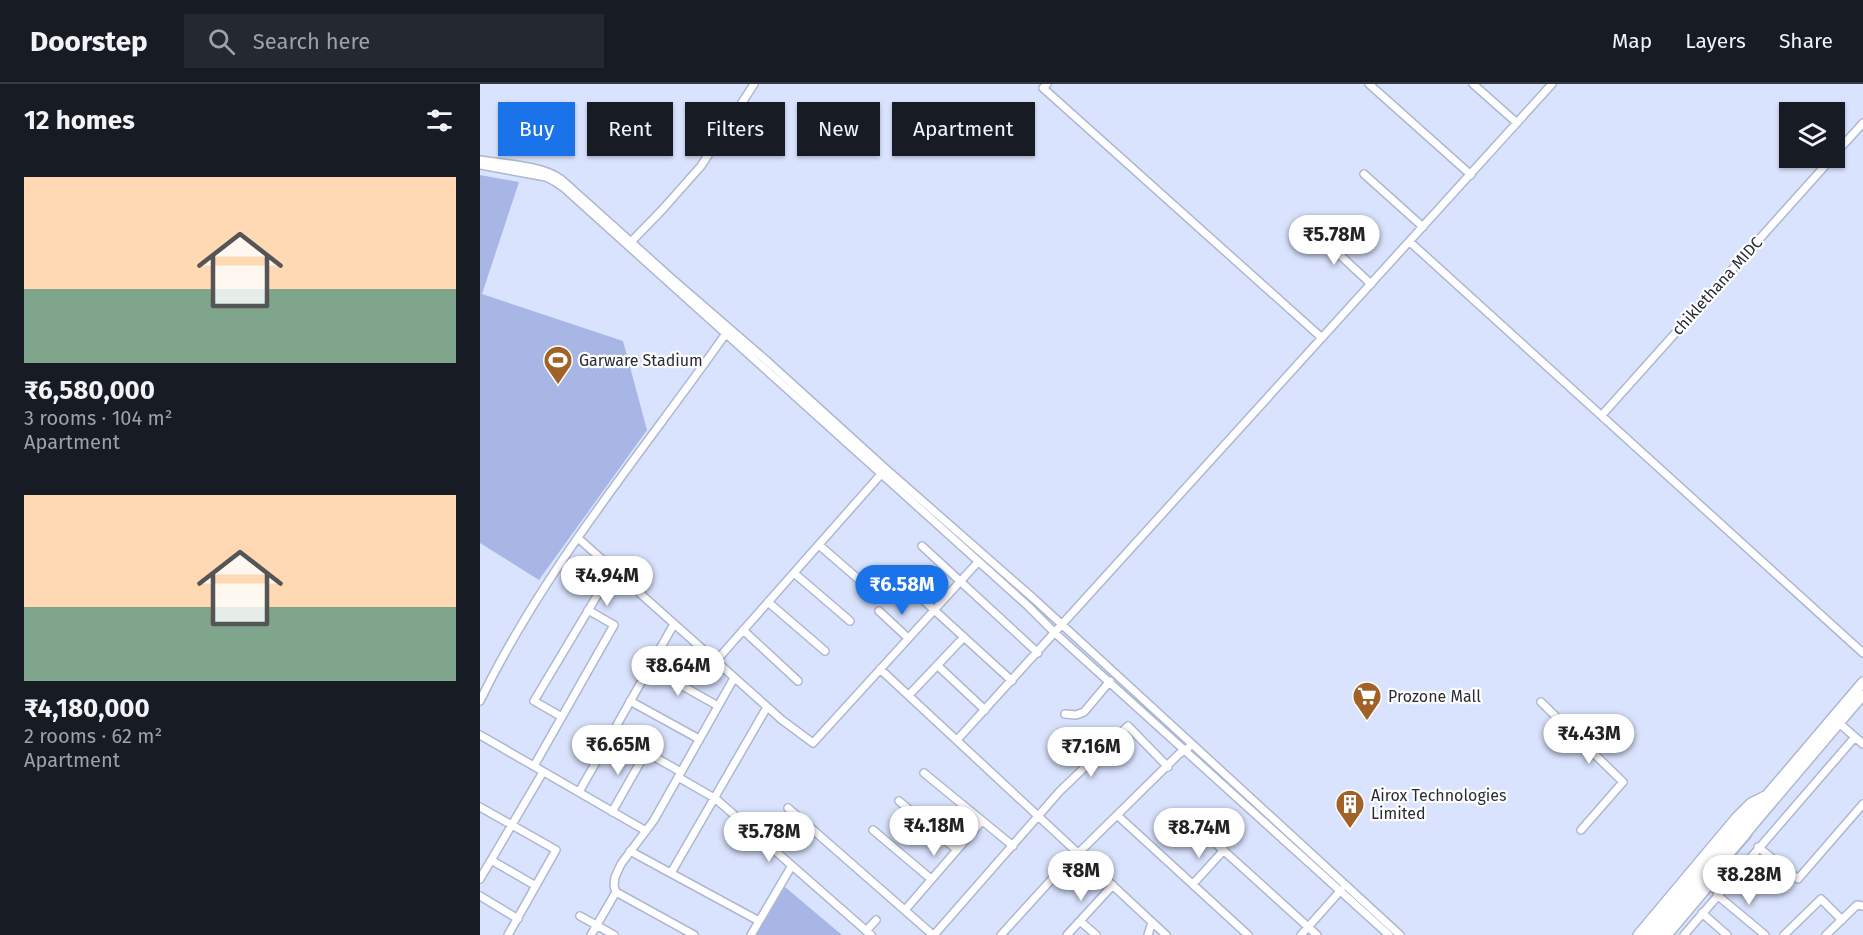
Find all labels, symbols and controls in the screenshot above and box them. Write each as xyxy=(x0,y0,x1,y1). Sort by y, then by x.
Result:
search box xyxy=(184,14,604,68)
text: Doorstep xyxy=(30,25,148,58)
icon: search xyxy=(205,25,238,58)
text: Search here xyxy=(253,28,370,55)
text: Map xyxy=(1612,28,1652,54)
text: Layers xyxy=(1685,28,1746,54)
text: Share xyxy=(1779,28,1833,54)
chip: Buy xyxy=(498,102,575,156)
chip: Rent xyxy=(587,102,673,156)
chip: Filters xyxy=(685,102,785,156)
chip: New xyxy=(797,102,880,156)
chip: Apartment xyxy=(892,102,1035,156)
map controls xyxy=(1779,102,1845,168)
button: layers xyxy=(1779,102,1845,168)
icon: filters xyxy=(423,104,456,137)
text: 12 homes xyxy=(24,105,135,136)
pin: ₹5.78M xyxy=(1285,215,1383,266)
icon: home xyxy=(186,216,294,324)
text: ₹5.78M xyxy=(1303,222,1365,246)
street label: chiklethana MIDC xyxy=(1668,233,1766,339)
sports icon: Garware Stadium xyxy=(542,344,574,386)
place label: Garware Stadium xyxy=(579,351,703,370)
text: ₹6,580,000 xyxy=(24,375,155,406)
text: 3 rooms · 104 m² xyxy=(24,406,172,430)
text: Apartment xyxy=(24,430,120,454)
icon: home xyxy=(186,534,294,642)
pin: ₹4.94M xyxy=(558,556,656,607)
text: ₹4.94M xyxy=(575,563,639,587)
pin: ₹6.58M xyxy=(853,565,951,616)
text: ₹6.58M xyxy=(869,572,935,596)
pin: ₹8.64M xyxy=(629,646,727,697)
text: ₹8.64M xyxy=(645,653,711,677)
supermarket icon: Prozone Mall xyxy=(1351,680,1383,722)
place label: Prozone Mall xyxy=(1388,687,1481,706)
text: ₹4,180,000 xyxy=(24,693,150,724)
pin: ₹4.43M xyxy=(1540,714,1638,765)
text: ₹4.43M xyxy=(1557,721,1621,745)
text: 2 rooms · 62 m² xyxy=(24,724,162,748)
pin: ₹6.65M xyxy=(569,725,667,776)
pin: ₹7.16M xyxy=(1042,727,1140,778)
text: ₹6.65M xyxy=(586,732,650,756)
text: ₹7.16M xyxy=(1061,734,1121,758)
text: Apartment xyxy=(24,748,120,772)
place label: Airox Technologies Limited xyxy=(1371,786,1506,823)
building icon: Airox Technologies Limited xyxy=(1334,788,1366,830)
pin: ₹4.18M xyxy=(885,806,983,857)
pin: ₹8.74M xyxy=(1150,808,1248,859)
pin: ₹5.78M xyxy=(720,812,818,863)
text: ₹4.18M xyxy=(903,813,965,837)
text: ₹8.74M xyxy=(1168,815,1230,839)
text: ₹5.78M xyxy=(738,819,800,843)
pin: ₹8M xyxy=(1052,851,1110,902)
pin: ₹8.28M xyxy=(1700,855,1798,906)
text: ₹8M xyxy=(1062,858,1100,882)
text: ₹8.28M xyxy=(1717,862,1781,886)

